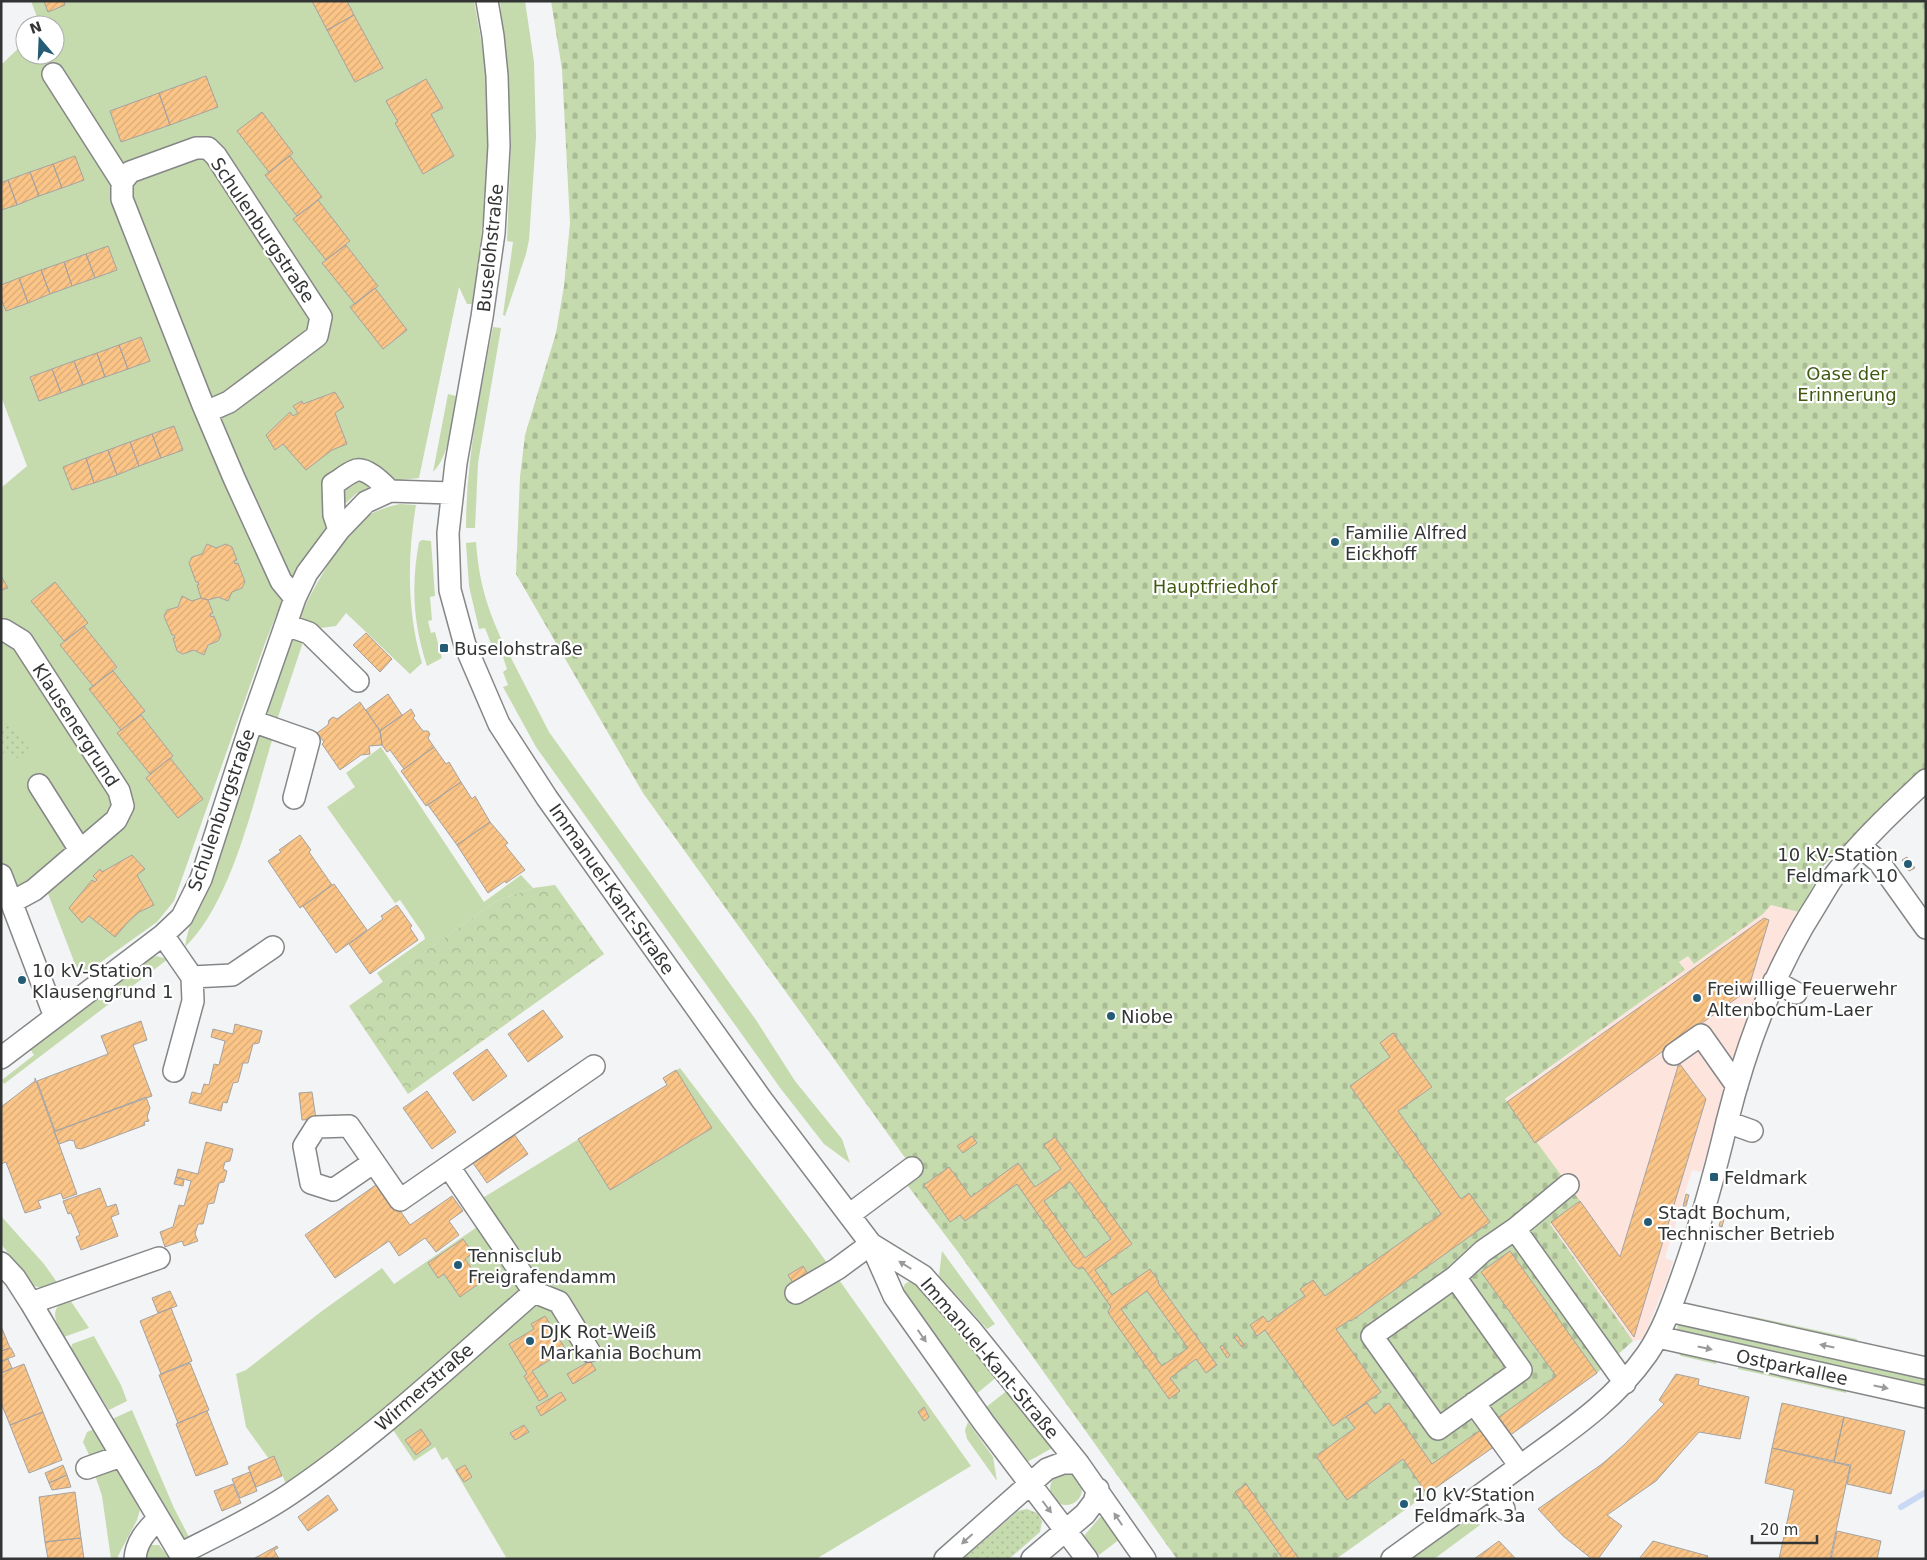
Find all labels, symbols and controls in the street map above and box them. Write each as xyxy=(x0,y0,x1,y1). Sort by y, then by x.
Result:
north arrow xyxy=(15,15,65,65)
text: N xyxy=(28,18,44,37)
street label: Schulenburgstraße xyxy=(207,154,319,306)
street label: Buselohstraße xyxy=(473,183,507,313)
park label: Oase der Erinnerung xyxy=(1797,363,1897,405)
place label: Familie Alfred Eickhoff xyxy=(1345,522,1467,564)
marker: Familie Alfred Eickhoff xyxy=(1329,536,1341,548)
park label: Hauptfriedhof xyxy=(1153,576,1278,597)
place label: Buselohstraße xyxy=(454,638,583,659)
marker: Buselohstraße xyxy=(438,642,450,654)
street label: Klausenergrund xyxy=(28,660,124,790)
street label: Schulenburgstraße xyxy=(183,726,259,894)
street label: Immanuel-Kant-Straße xyxy=(545,800,679,978)
place label: 10 kV-Station Feldmark 10 xyxy=(1777,844,1898,886)
marker: 10 kV-Station Feldmark 10 xyxy=(1902,858,1914,870)
place label: 10 kV-Station Klausengrund 1 xyxy=(32,960,173,1002)
marker: 10 kV-Station Klausengrund 1 xyxy=(16,974,28,986)
place label: Freiwillige Feuerwehr Altenbochum-Laer xyxy=(1707,978,1898,1020)
marker: Freiwillige Feuerwehr Altenbochum-Laer xyxy=(1691,992,1703,1004)
place label: Niobe xyxy=(1121,1006,1173,1027)
marker: Niobe xyxy=(1105,1010,1117,1022)
place label: Feldmark xyxy=(1724,1167,1808,1188)
marker: Feldmark xyxy=(1708,1171,1720,1183)
place label: Stadt Bochum, Technischer Betrieb xyxy=(1657,1202,1835,1244)
marker: Stadt Bochum, Technischer Betrieb xyxy=(1642,1216,1654,1228)
place label: Tennisclub Freigrafendamm xyxy=(467,1245,616,1287)
marker: Tennisclub Freigrafendamm xyxy=(452,1259,464,1271)
one-way arrow xyxy=(898,1260,911,1269)
street label: Immanuel-Kant-Straße xyxy=(917,1273,1063,1443)
place label: DJK Rot-Weiß Markania Bochum xyxy=(540,1321,702,1363)
one-way arrow xyxy=(917,1329,928,1342)
marker: DJK Rot-Weiß Markania Bochum xyxy=(524,1335,536,1347)
street label: Wirmerstraße xyxy=(371,1339,477,1435)
one-way arrow xyxy=(1819,1342,1834,1350)
one-way arrow xyxy=(1698,1344,1713,1352)
street label: Ostparkallee xyxy=(1734,1345,1850,1389)
one-way arrow xyxy=(1873,1383,1888,1391)
place label: 10 kV-Station Feldmark 3a xyxy=(1414,1484,1535,1526)
marker: 10 kV-Station Feldmark 3a xyxy=(1398,1498,1410,1510)
one-way arrow xyxy=(1042,1500,1052,1514)
one-way arrow xyxy=(1113,1512,1123,1525)
scale bar xyxy=(1752,1512,1817,1544)
text: 20 m xyxy=(1760,1521,1798,1539)
one-way arrow xyxy=(961,1533,973,1545)

